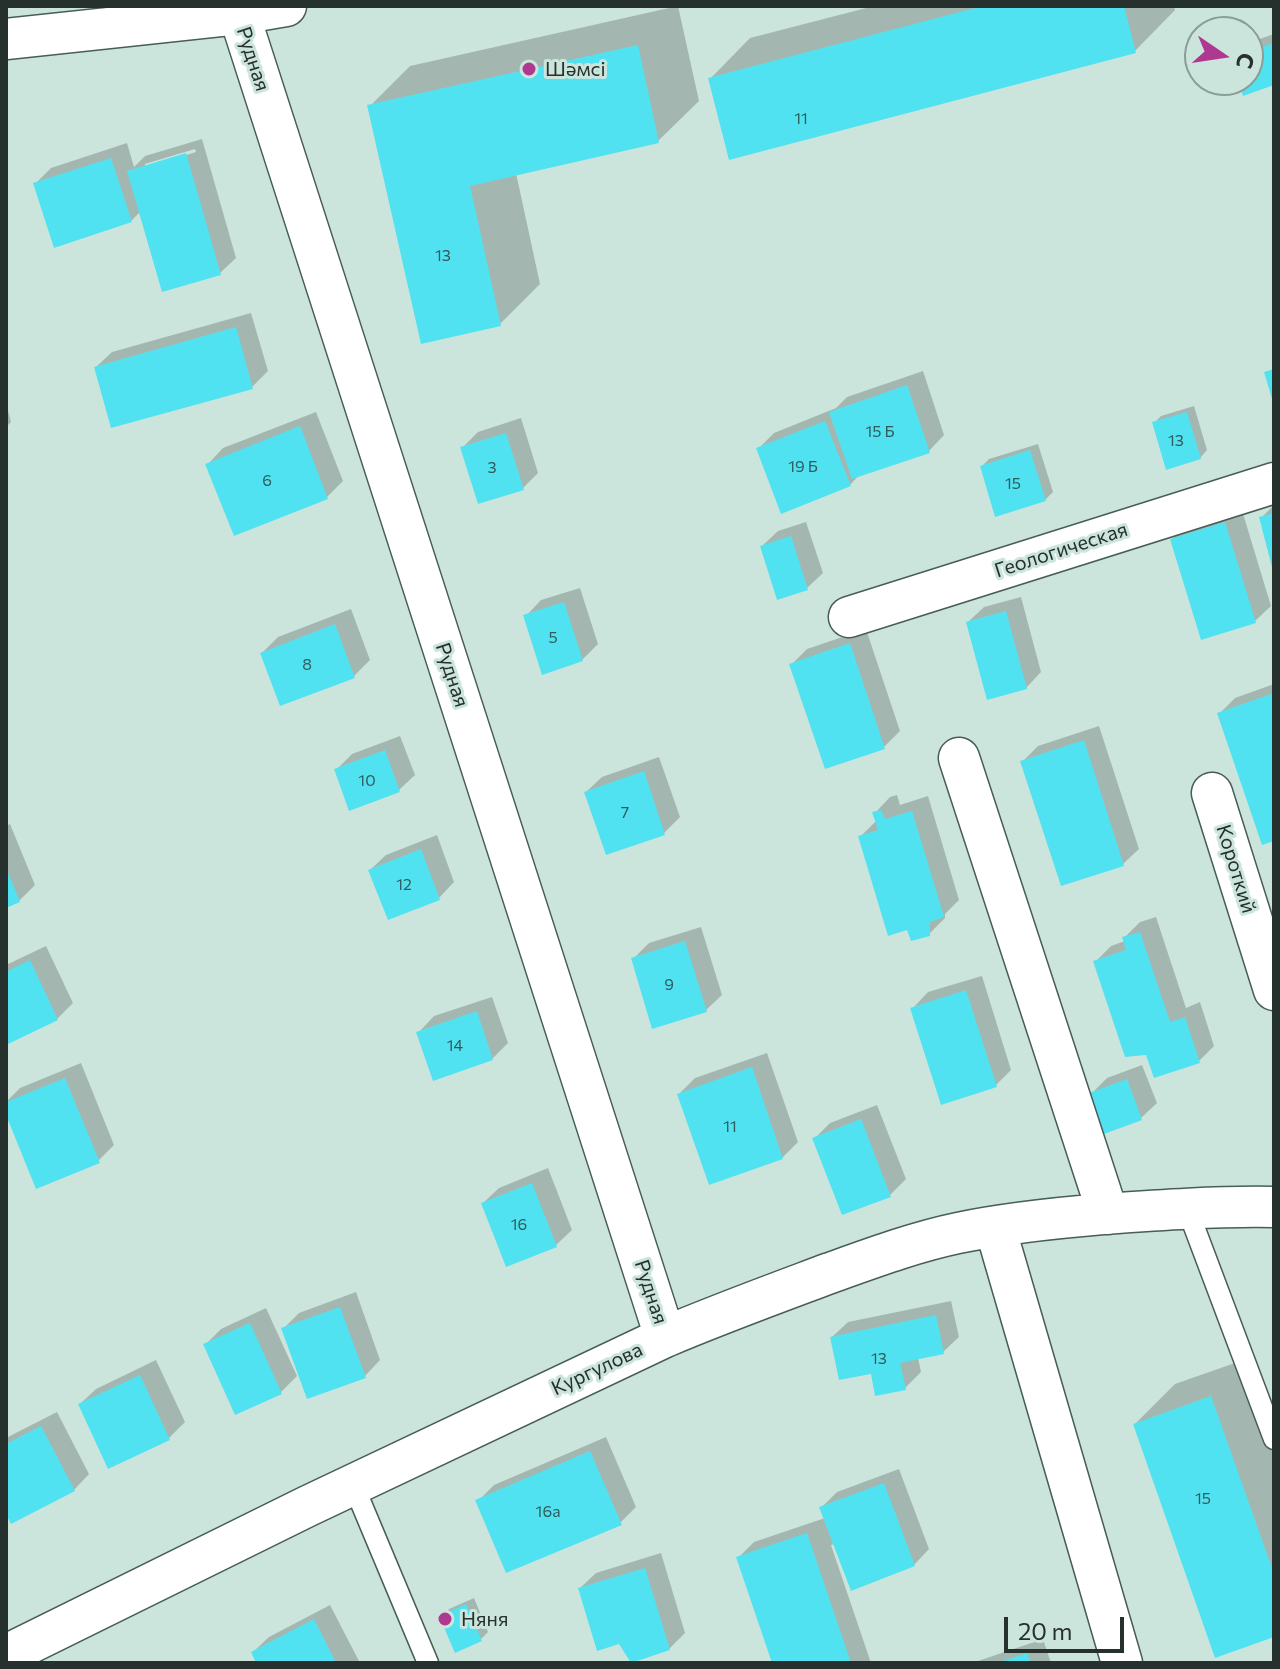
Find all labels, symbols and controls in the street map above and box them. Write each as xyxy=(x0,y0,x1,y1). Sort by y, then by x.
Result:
north arrow xyxy=(1184,16,1264,96)
street label: Рудная xyxy=(231,24,275,94)
text: С xyxy=(1231,51,1261,71)
place label: Шәмсі xyxy=(545,57,606,81)
marker: Шәмсі xyxy=(520,60,538,78)
house number: 11 xyxy=(794,109,808,129)
house number: 13 xyxy=(435,246,451,266)
house number: 15 Б xyxy=(865,422,895,442)
house number: 13 xyxy=(1168,431,1184,451)
house number: 19 Б xyxy=(788,457,818,477)
house number: 3 xyxy=(487,458,497,478)
house number: 6 xyxy=(262,471,272,491)
house number: 15 xyxy=(1005,474,1021,494)
street label: Геологическая xyxy=(991,517,1131,583)
house number: 5 xyxy=(548,628,558,648)
street label: Рудная xyxy=(430,640,474,710)
house number: 8 xyxy=(302,655,312,675)
house number: 10 xyxy=(358,771,376,791)
house number: 7 xyxy=(621,803,629,823)
street label: Короткий xyxy=(1211,822,1261,916)
house number: 12 xyxy=(396,875,412,895)
house number: 9 xyxy=(664,975,674,995)
house number: 14 xyxy=(447,1036,463,1056)
house number: 11 xyxy=(723,1117,737,1137)
house number: 16 xyxy=(511,1215,527,1235)
street label: Рудная xyxy=(629,1257,673,1327)
street label: Кургулова xyxy=(548,1337,646,1401)
house number: 13 xyxy=(871,1349,887,1369)
house number: 15 xyxy=(1195,1489,1211,1509)
house number: 16а xyxy=(536,1502,560,1522)
scale bar xyxy=(1008,1601,1128,1651)
place label: Няня xyxy=(461,1607,508,1631)
marker: Няня xyxy=(436,1610,454,1628)
text: 20 m xyxy=(1018,1616,1072,1645)

